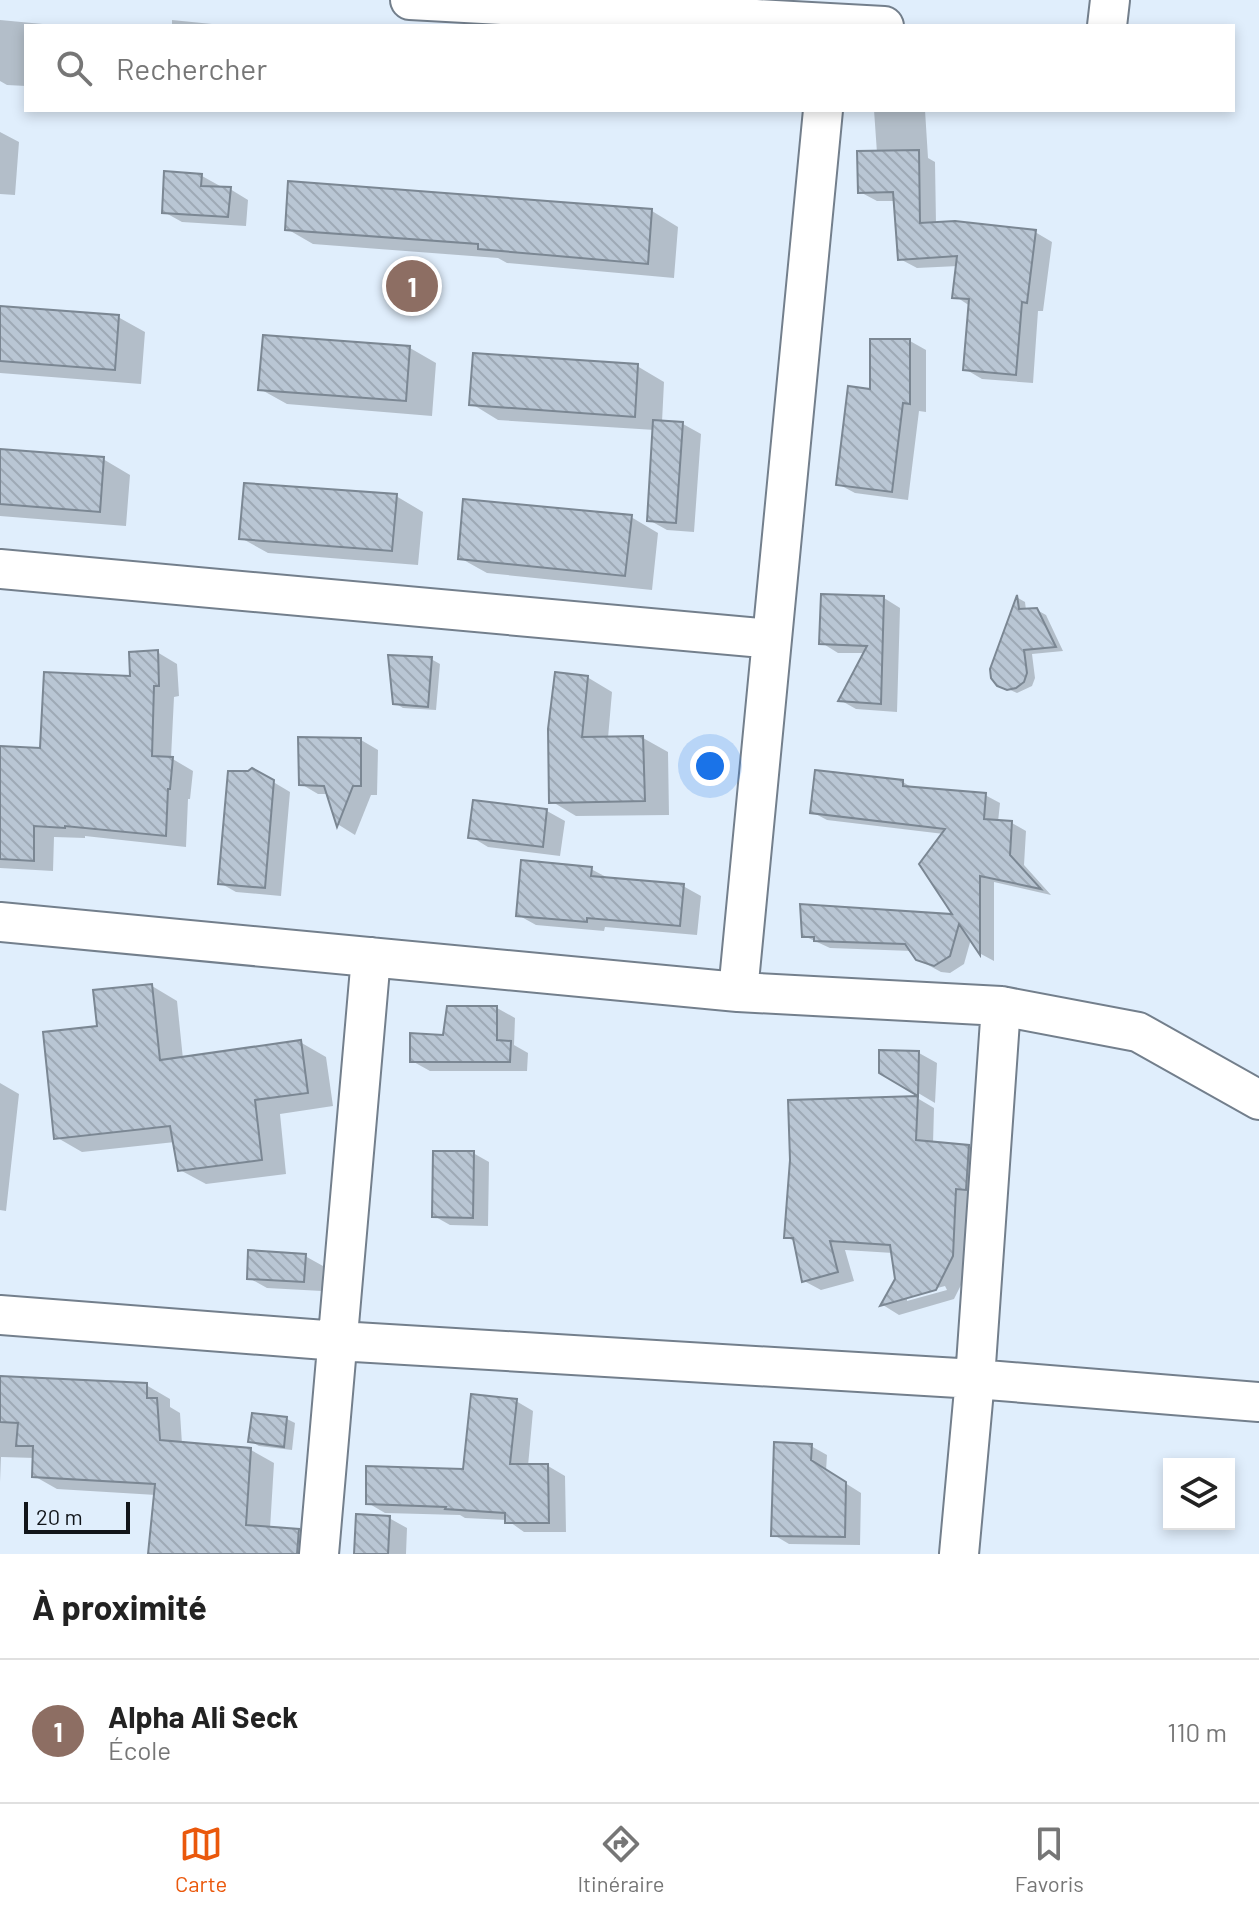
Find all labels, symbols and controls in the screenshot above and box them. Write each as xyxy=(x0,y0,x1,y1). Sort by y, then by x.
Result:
search box xyxy=(24,24,1235,112)
icon: search xyxy=(52,46,96,90)
text: Rechercher xyxy=(116,50,267,86)
pin: 1 xyxy=(386,256,438,316)
your location xyxy=(690,746,730,786)
map controls xyxy=(1163,1458,1235,1530)
button: layers xyxy=(1163,1458,1235,1530)
scale bar xyxy=(24,1498,130,1534)
text: 20 m xyxy=(36,1503,83,1529)
text: À proximité xyxy=(32,1586,207,1627)
text: Alpha Ali Seck xyxy=(108,1698,298,1734)
text: 1 xyxy=(53,1716,63,1747)
text: 110 m xyxy=(1167,1716,1227,1747)
text: École xyxy=(108,1734,171,1765)
tab: Carte xyxy=(175,1822,227,1896)
tab: Itinéraire xyxy=(577,1822,665,1896)
tab: Favoris xyxy=(1015,1822,1084,1896)

